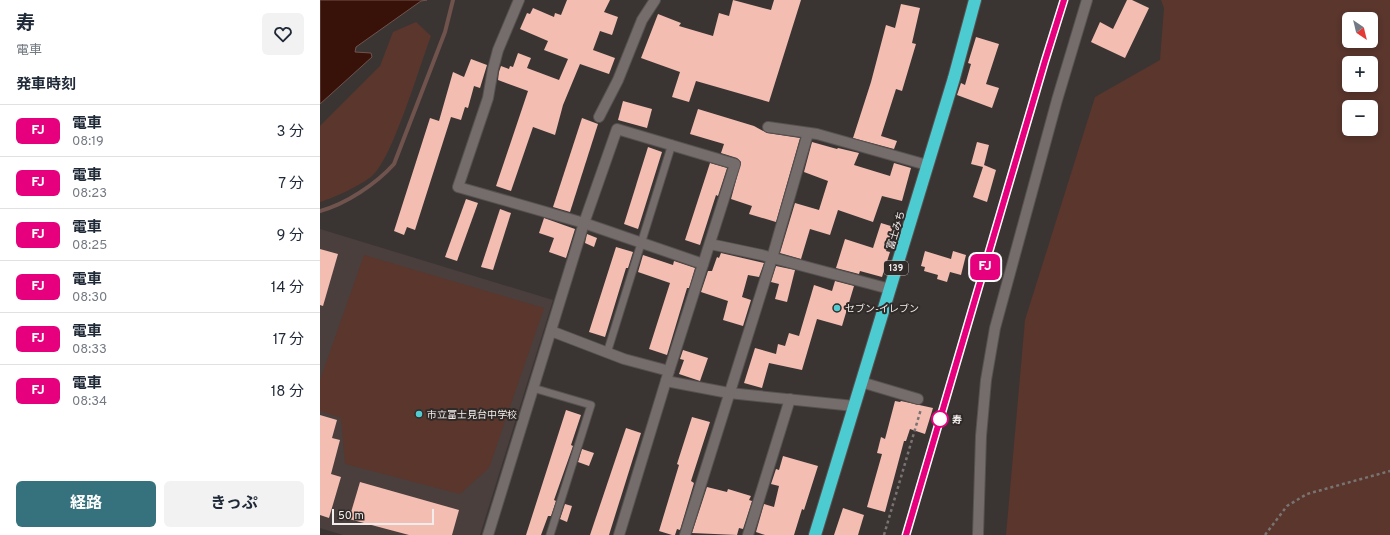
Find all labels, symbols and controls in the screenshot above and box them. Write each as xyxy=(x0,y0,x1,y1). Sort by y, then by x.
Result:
text: 寿 xyxy=(16,12,35,36)
north arrow xyxy=(1342,12,1378,48)
map controls xyxy=(1342,12,1378,136)
button: heart xyxy=(262,13,304,55)
text: 電車 xyxy=(16,43,42,59)
button: + xyxy=(1342,56,1378,92)
text: 発車時刻 xyxy=(16,76,76,95)
button: − xyxy=(1342,100,1378,136)
text: 電車 xyxy=(72,115,102,134)
text: FJ xyxy=(31,122,45,139)
text: 3 分 xyxy=(276,123,304,142)
text: 08:19 xyxy=(72,134,104,150)
text: 電車 xyxy=(72,167,102,186)
text: FJ xyxy=(31,174,45,191)
text: 7 分 xyxy=(278,175,304,194)
text: 08:23 xyxy=(72,186,107,202)
street label: 富士みち xyxy=(884,209,908,251)
text: 電車 xyxy=(72,219,102,238)
text: FJ xyxy=(31,226,45,243)
text: 9 分 xyxy=(277,227,304,246)
text: 08:25 xyxy=(72,238,107,254)
line badge: FJ xyxy=(967,254,1003,280)
text: FJ xyxy=(978,258,992,275)
road number: 139 xyxy=(884,261,908,275)
text: 電車 xyxy=(72,271,102,290)
text: FJ xyxy=(31,278,45,295)
text: 14 分 xyxy=(271,279,304,298)
text: 08:30 xyxy=(72,290,107,306)
marker: セブン-イレブン xyxy=(832,303,842,313)
place label: セブン-イレブン xyxy=(845,303,919,316)
text: 電車 xyxy=(72,323,102,342)
text: FJ xyxy=(31,330,45,347)
text: 17 分 xyxy=(273,331,304,350)
text: 08:33 xyxy=(72,342,107,358)
text: 電車 xyxy=(72,375,102,394)
text: FJ xyxy=(31,382,45,399)
text: 18 分 xyxy=(271,383,304,402)
text: 08:34 xyxy=(72,394,107,410)
marker: 市立富士見台中学校 xyxy=(414,409,424,419)
place label: 市立富士見台中学校 xyxy=(427,409,517,422)
marker: 寿 xyxy=(931,410,949,428)
place label: 寿 xyxy=(952,414,962,427)
button: 経路 xyxy=(16,481,156,527)
button: きっぷ xyxy=(164,481,304,527)
scale bar xyxy=(332,507,434,526)
text: 50 m xyxy=(338,509,364,523)

